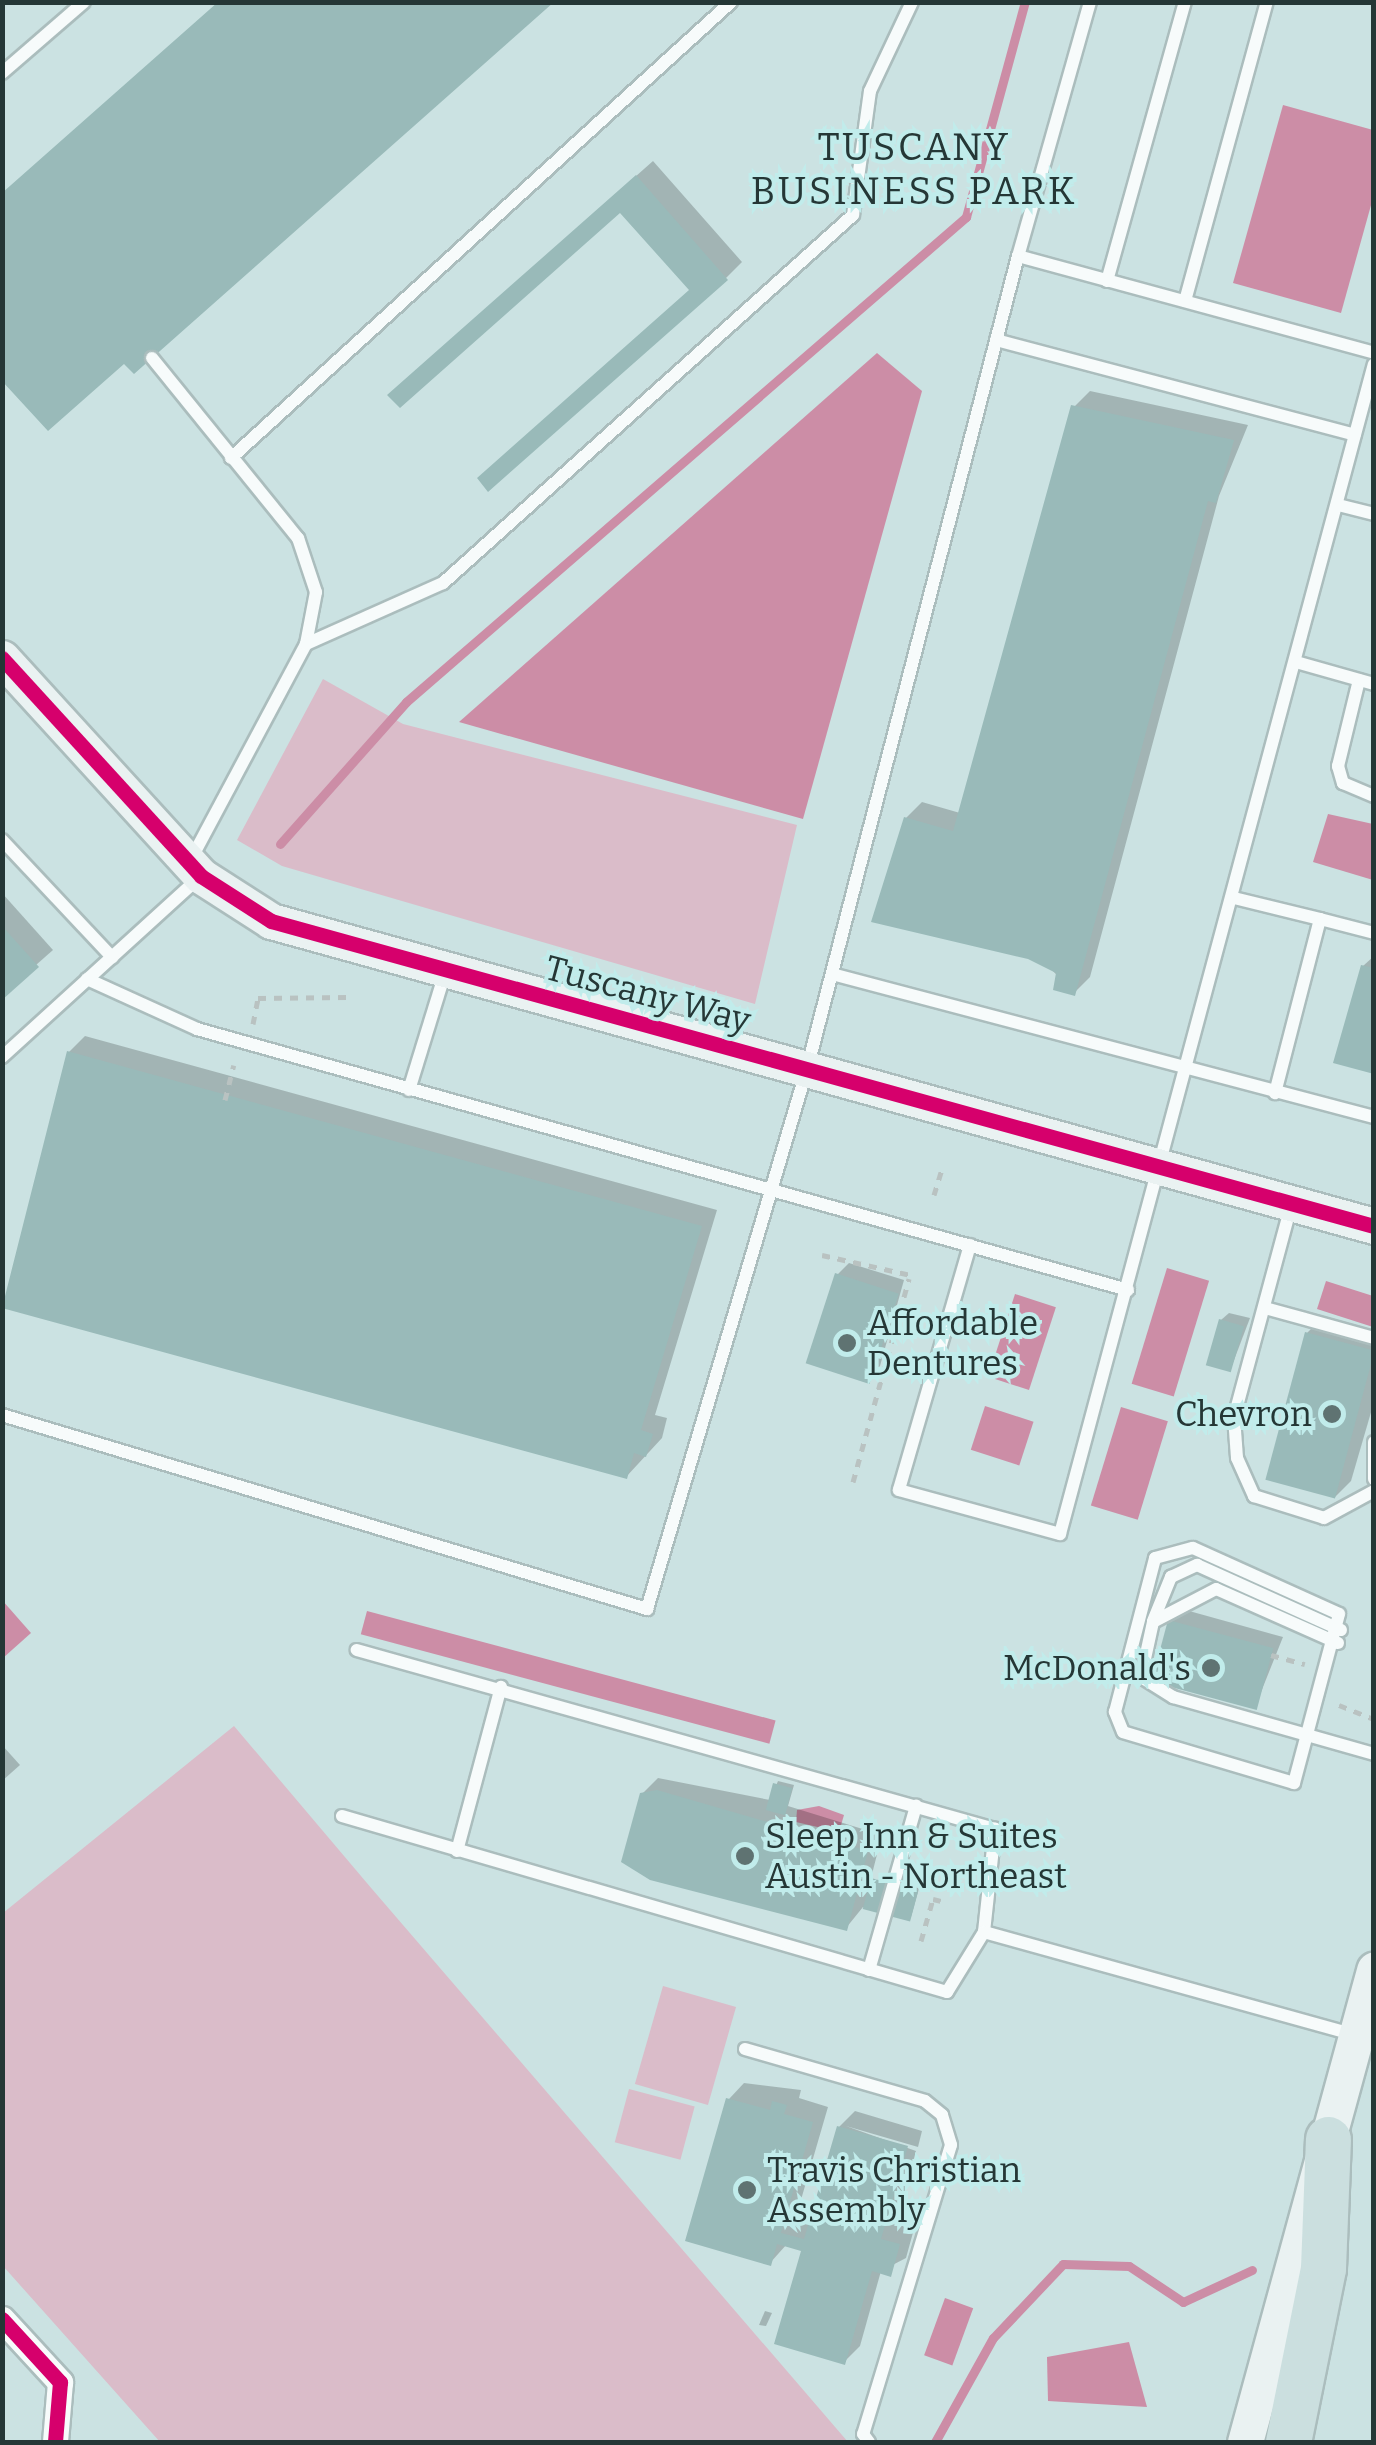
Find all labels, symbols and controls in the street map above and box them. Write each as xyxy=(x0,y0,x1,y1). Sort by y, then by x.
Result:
district label: TUSCANY BUSINESS PARK xyxy=(751,125,1077,214)
street label: Tuscany Way xyxy=(541,946,755,1042)
place label: Affordable Dentures xyxy=(867,1302,1038,1384)
marker: Affordable Dentures xyxy=(836,1332,858,1354)
place label: Chevron xyxy=(1175,1393,1312,1435)
marker: Chevron xyxy=(1321,1403,1343,1425)
place label: McDonald's xyxy=(1003,1647,1191,1689)
marker: McDonald's xyxy=(1200,1657,1222,1679)
place label: Sleep Inn & Suites Austin - Northeast xyxy=(765,1815,1067,1897)
marker: Sleep Inn & Suites Austin - Northeast xyxy=(734,1845,756,1867)
place label: Travis Christian Assembly xyxy=(767,2149,1021,2231)
marker: Travis Christian Assembly xyxy=(736,2179,758,2201)

